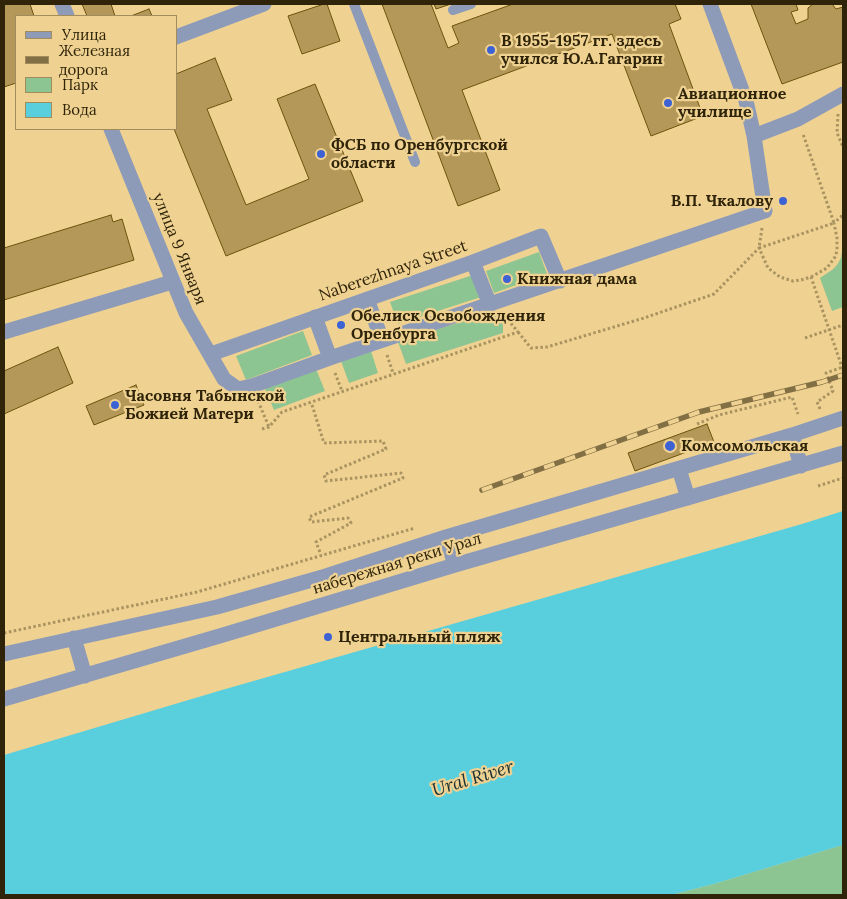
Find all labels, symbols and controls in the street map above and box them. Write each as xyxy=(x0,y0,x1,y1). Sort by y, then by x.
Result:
legend xyxy=(15,15,178,130)
text: Улица xyxy=(62,25,106,44)
place label: В 1955-1957 гг. здесь учился Ю.А.Гагарин xyxy=(501,31,663,69)
text: Железная дорога xyxy=(59,41,130,79)
marker: В 1955-1957 гг. здесь учился Ю.А.Гагарин xyxy=(485,44,497,56)
text: Парк xyxy=(62,75,98,94)
place label: Авиационное училище xyxy=(678,84,786,122)
marker: Авиационное училище xyxy=(662,97,674,109)
text: Вода xyxy=(62,100,97,119)
place label: ФСБ по Оренбургской области xyxy=(331,135,508,173)
marker: ФСБ по Оренбургской области xyxy=(315,148,327,160)
street label: улица 9 Января xyxy=(148,190,210,308)
place label: В.П. Чкалову xyxy=(671,191,773,211)
marker: В.П. Чкалову xyxy=(777,195,789,207)
street label: Naberezhnaya Street xyxy=(316,237,470,305)
place label: Книжная дама xyxy=(517,269,637,289)
marker: Книжная дама xyxy=(501,273,513,285)
place label: Обелиск Освобождения Оренбурга xyxy=(351,306,545,344)
marker: Обелиск Освобождения Оренбурга xyxy=(335,319,347,331)
place label: Часовня Табынской Божией Матери xyxy=(125,386,285,424)
marker: Часовня Табынской Божией Матери xyxy=(109,399,121,411)
place label: Комсомольская xyxy=(681,436,808,456)
marker: Комсомольская xyxy=(663,439,677,453)
street label: набережная реки Урал xyxy=(310,529,484,599)
place label: Центральный пляж xyxy=(338,627,501,647)
marker: Центральный пляж xyxy=(322,631,334,643)
water label: Ural River xyxy=(430,756,516,802)

